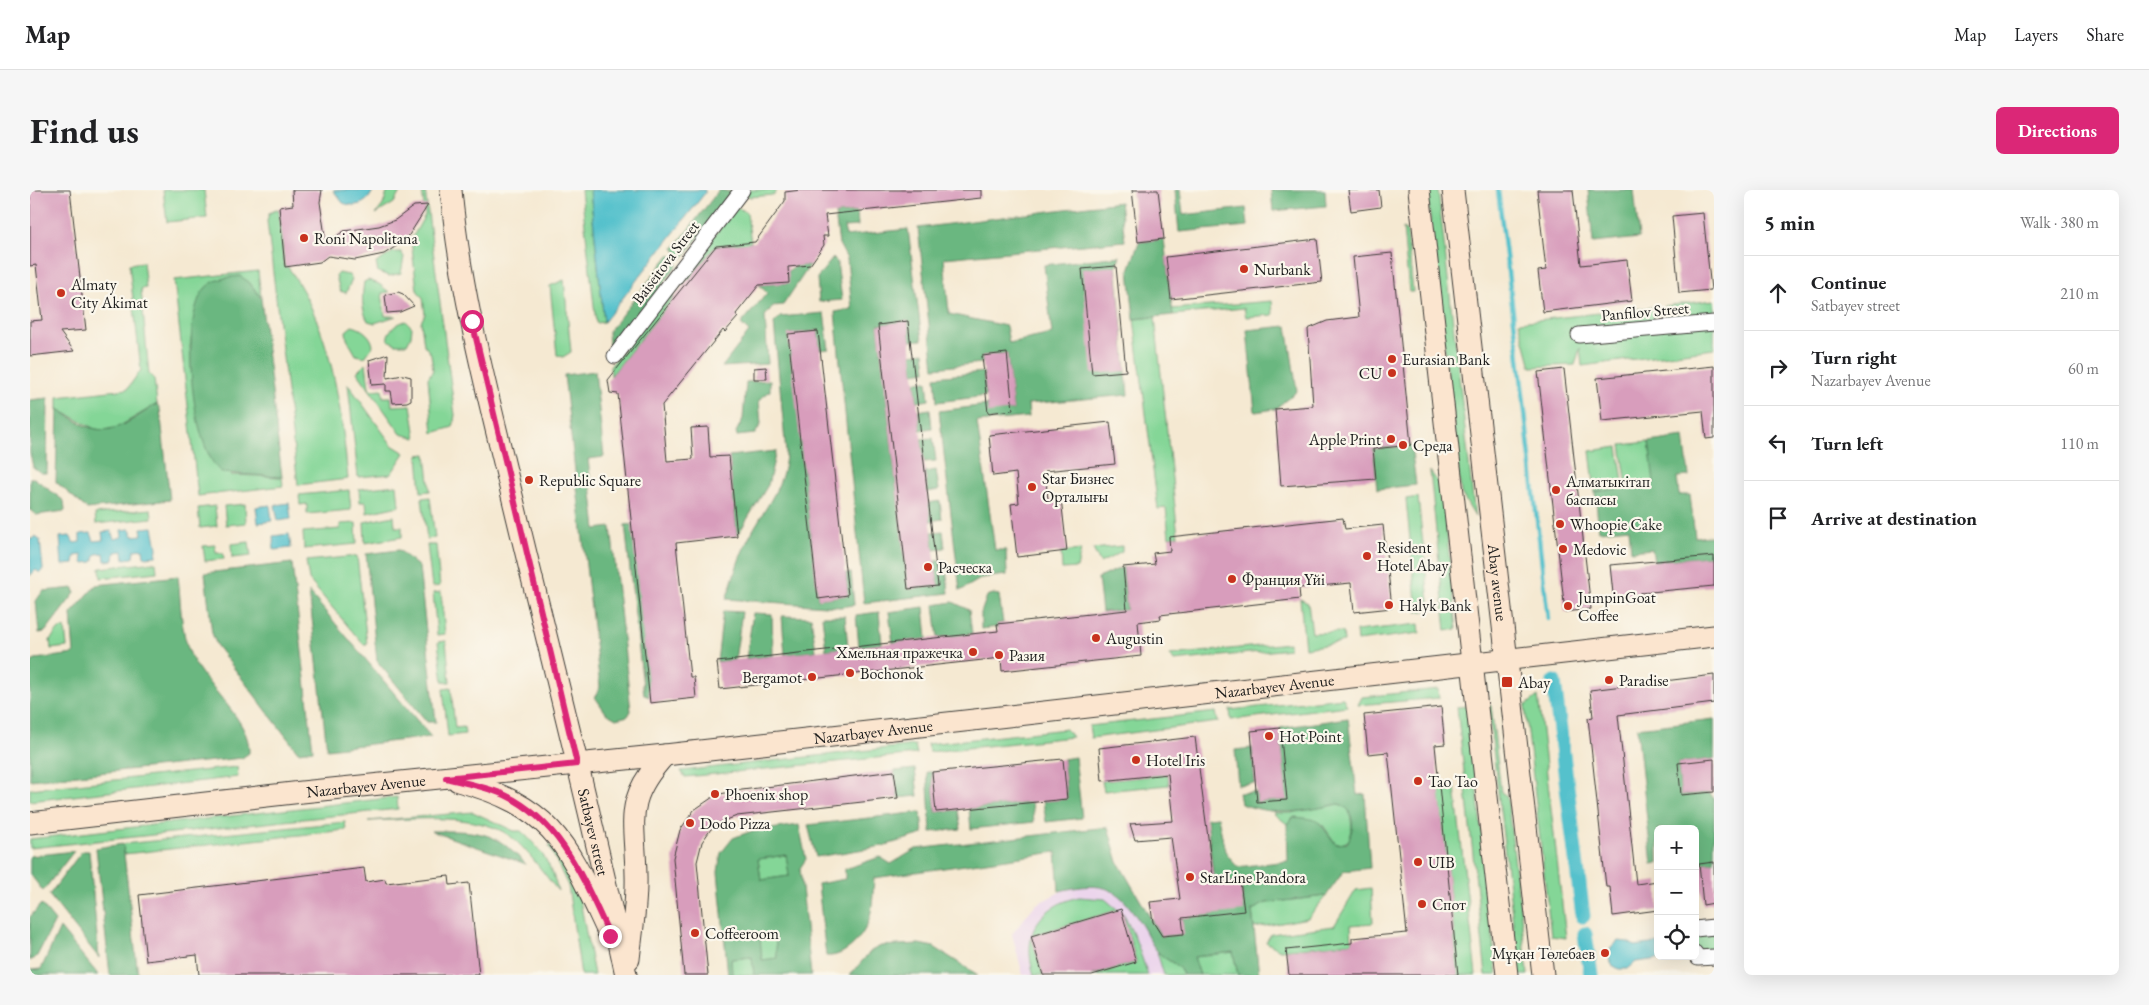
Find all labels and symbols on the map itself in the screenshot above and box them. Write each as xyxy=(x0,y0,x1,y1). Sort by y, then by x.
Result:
street label: Baiseitova Street xyxy=(627,216,704,308)
place label: Roni Napolitana xyxy=(314,228,419,249)
marker: Roni Napolitana xyxy=(298,232,310,244)
place label: Nurbank xyxy=(1254,259,1311,280)
marker: Nurbank xyxy=(1238,263,1250,275)
place label: Almaty City Akimat xyxy=(70,274,148,313)
marker: Almaty City Akimat xyxy=(55,287,67,299)
street label: Panfilov Street xyxy=(1600,297,1690,326)
route start xyxy=(461,310,484,333)
place label: Eurasian Bank xyxy=(1402,349,1491,370)
marker: Eurasian Bank xyxy=(1386,353,1398,365)
place label: CU xyxy=(1359,363,1382,384)
marker: CU xyxy=(1386,367,1398,379)
place label: Apple Print xyxy=(1308,429,1381,450)
marker: Apple Print xyxy=(1385,433,1397,445)
place label: Среда xyxy=(1413,435,1453,456)
marker: Среда xyxy=(1397,439,1409,451)
place label: Star Бизнес Орталығы xyxy=(1042,468,1114,507)
place label: Republic Square xyxy=(539,470,641,491)
place label: Алматыкітап баспасы xyxy=(1565,471,1650,510)
marker: Republic Square xyxy=(523,474,535,486)
marker: Star Бизнес Орталығы xyxy=(1026,481,1038,493)
marker: Алматыкітап баспасы xyxy=(1550,484,1562,496)
place label: Whoopie Cake xyxy=(1570,514,1662,535)
marker: Whoopie Cake xyxy=(1554,518,1566,530)
place label: Resident Hotel Abay xyxy=(1377,537,1449,576)
place label: Medovic xyxy=(1573,539,1626,560)
street label: Abay avenue xyxy=(1483,542,1512,622)
marker: Medovic xyxy=(1557,543,1569,555)
marker: Resident Hotel Abay xyxy=(1361,550,1373,562)
place label: Расческа xyxy=(938,557,993,578)
marker: Расческа xyxy=(922,561,934,573)
place label: Франция Үйі xyxy=(1242,569,1325,590)
marker: Франция Үйі xyxy=(1226,573,1238,585)
place label: JumpinGoat Coffee xyxy=(1576,587,1656,626)
place label: Halyk Bank xyxy=(1399,595,1472,616)
marker: Halyk Bank xyxy=(1383,599,1395,611)
marker: JumpinGoat Coffee xyxy=(1562,600,1574,612)
place label: Augustin xyxy=(1105,628,1164,649)
marker: Augustin xyxy=(1090,632,1102,644)
place label: Хмельная пражечка xyxy=(835,642,964,663)
place label: Разия xyxy=(1009,645,1045,666)
marker: Хмельная пражечка xyxy=(967,646,979,658)
marker: Разия xyxy=(993,649,1005,661)
place label: Bochonok xyxy=(860,663,924,684)
place label: Bergamot xyxy=(742,667,802,688)
marker: Bochonok xyxy=(844,667,856,679)
street label: Nazarbayev Avenue xyxy=(1214,669,1335,704)
place label: Paradise xyxy=(1619,670,1669,691)
marker: Bergamot xyxy=(806,671,818,683)
place label: Abay xyxy=(1517,672,1551,693)
marker: Paradise xyxy=(1603,674,1615,686)
marker: Abay xyxy=(1500,675,1514,689)
street label: Nazarbayev Avenue xyxy=(812,715,934,749)
place label: Hot Point xyxy=(1279,726,1341,747)
marker: Hot Point xyxy=(1263,730,1275,742)
place label: Hotel Iris xyxy=(1146,750,1205,771)
marker: Hotel Iris xyxy=(1130,754,1142,766)
street label: Nazarbayev Avenue xyxy=(305,769,427,803)
place label: Tao Tao xyxy=(1428,771,1478,792)
marker: Tao Tao xyxy=(1412,775,1424,787)
place label: Phoenix shop xyxy=(725,784,808,805)
street label: Satbayev street xyxy=(573,786,614,878)
marker: Phoenix shop xyxy=(709,788,721,800)
place label: Dodo Pizza xyxy=(700,813,771,834)
marker: Dodo Pizza xyxy=(684,817,696,829)
place label: UIB xyxy=(1428,852,1455,873)
marker: UIB xyxy=(1412,856,1424,868)
place label: StarLine Pandora xyxy=(1200,867,1307,888)
marker: StarLine Pandora xyxy=(1184,871,1196,883)
place label: Спот xyxy=(1432,894,1466,915)
marker: Спот xyxy=(1416,898,1428,910)
place label: Coffeeroom xyxy=(705,923,780,944)
route end xyxy=(599,925,622,948)
marker: Coffeeroom xyxy=(689,927,701,939)
place label: Мұқан Төлебаев xyxy=(1492,943,1595,964)
marker: Мұқан Төлебаев xyxy=(1599,947,1611,959)

